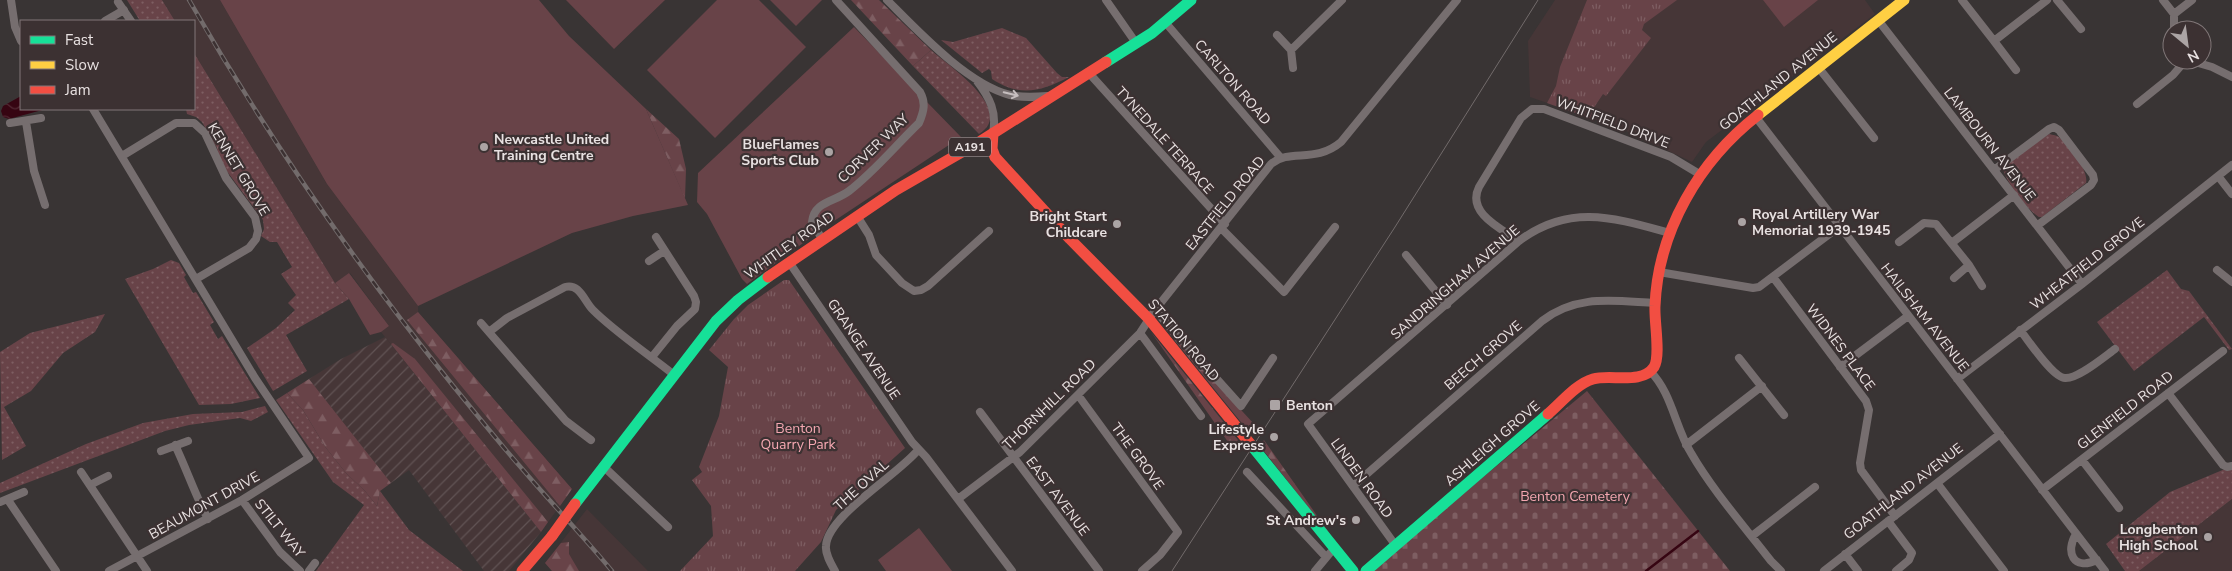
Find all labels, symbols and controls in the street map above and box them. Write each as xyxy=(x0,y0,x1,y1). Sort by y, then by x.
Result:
legend xyxy=(20,20,195,110)
north arrow xyxy=(2162,20,2212,70)
street label: GOATHLAND AVENUE xyxy=(1715,28,1841,135)
text: Fast xyxy=(65,30,94,50)
street label: CARLTON ROAD xyxy=(1190,36,1275,129)
text: N xyxy=(2184,45,2202,67)
text: Slow xyxy=(65,55,100,75)
text: Jam xyxy=(64,80,91,100)
street label: TYNEDALE TERRACE xyxy=(1111,83,1218,198)
street label: LAMBOURN AVENUE xyxy=(1939,84,2040,205)
one-way arrow xyxy=(1002,90,1018,99)
street label: WHITFIELD DRIVE xyxy=(1553,92,1672,153)
street label: CORVER WAY xyxy=(834,109,914,187)
street label: KENNET GROVE xyxy=(203,119,274,219)
place label: Newcastle United Training Centre xyxy=(494,130,609,165)
place label: BlueFlames Sports Club xyxy=(741,135,819,170)
road number: A191 xyxy=(949,138,991,156)
marker: Newcastle United Training Centre xyxy=(478,141,490,153)
marker: BlueFlames Sports Club xyxy=(823,146,835,158)
street label: EASTFIELD ROAD xyxy=(1181,152,1269,255)
place label: Royal Artillery War Memorial 1939-1945 xyxy=(1752,205,1890,240)
street label: WHITLEY ROAD xyxy=(740,207,838,284)
place label: Bright Start Childcare xyxy=(1029,207,1108,242)
street label: WHEATFIELD GROVE xyxy=(2026,213,2148,314)
marker: Royal Artillery War Memorial 1939-1945 xyxy=(1736,216,1748,228)
marker: Bright Start Childcare xyxy=(1111,218,1123,230)
street label: SANDRINGHAM AVENUE xyxy=(1387,221,1524,344)
street label: HAILSHAM AVENUE xyxy=(1876,259,1973,375)
street label: GRANGE AVENUE xyxy=(823,295,904,403)
street label: STATION ROAD xyxy=(1144,295,1224,386)
street label: WIDNES PLACE xyxy=(1802,300,1879,394)
street label: BEECH GROVE xyxy=(1440,316,1526,394)
street label: THORNHILL ROAD xyxy=(998,355,1100,454)
street label: GLENFIELD ROAD xyxy=(2073,367,2178,454)
place label: Benton xyxy=(1286,396,1333,415)
street label: ASHLEIGH GROVE xyxy=(1440,397,1544,490)
marker: Benton xyxy=(1268,398,1282,412)
park label: Benton Quarry Park xyxy=(760,419,837,454)
street label: THE GROVE xyxy=(1107,419,1168,494)
place label: Lifestyle Express xyxy=(1208,420,1264,455)
marker: Lifestyle Express xyxy=(1268,431,1280,443)
street label: LINDEN ROAD xyxy=(1326,434,1397,522)
street label: GOATHLAND AVENUE xyxy=(1840,439,1967,544)
street label: EAST AVENUE xyxy=(1022,453,1094,540)
street label: THE OVAL xyxy=(830,455,893,515)
street label: BEAUMONT DRIVE xyxy=(145,467,263,544)
park label: Benton Cemetery xyxy=(1520,487,1631,506)
street label: STILT WAY xyxy=(250,495,310,562)
place label: St Andrew's xyxy=(1266,511,1346,530)
marker: St Andrew's xyxy=(1350,514,1362,526)
place label: Longbenton High School xyxy=(2119,520,2199,555)
marker: Longbenton High School xyxy=(2202,531,2214,543)

